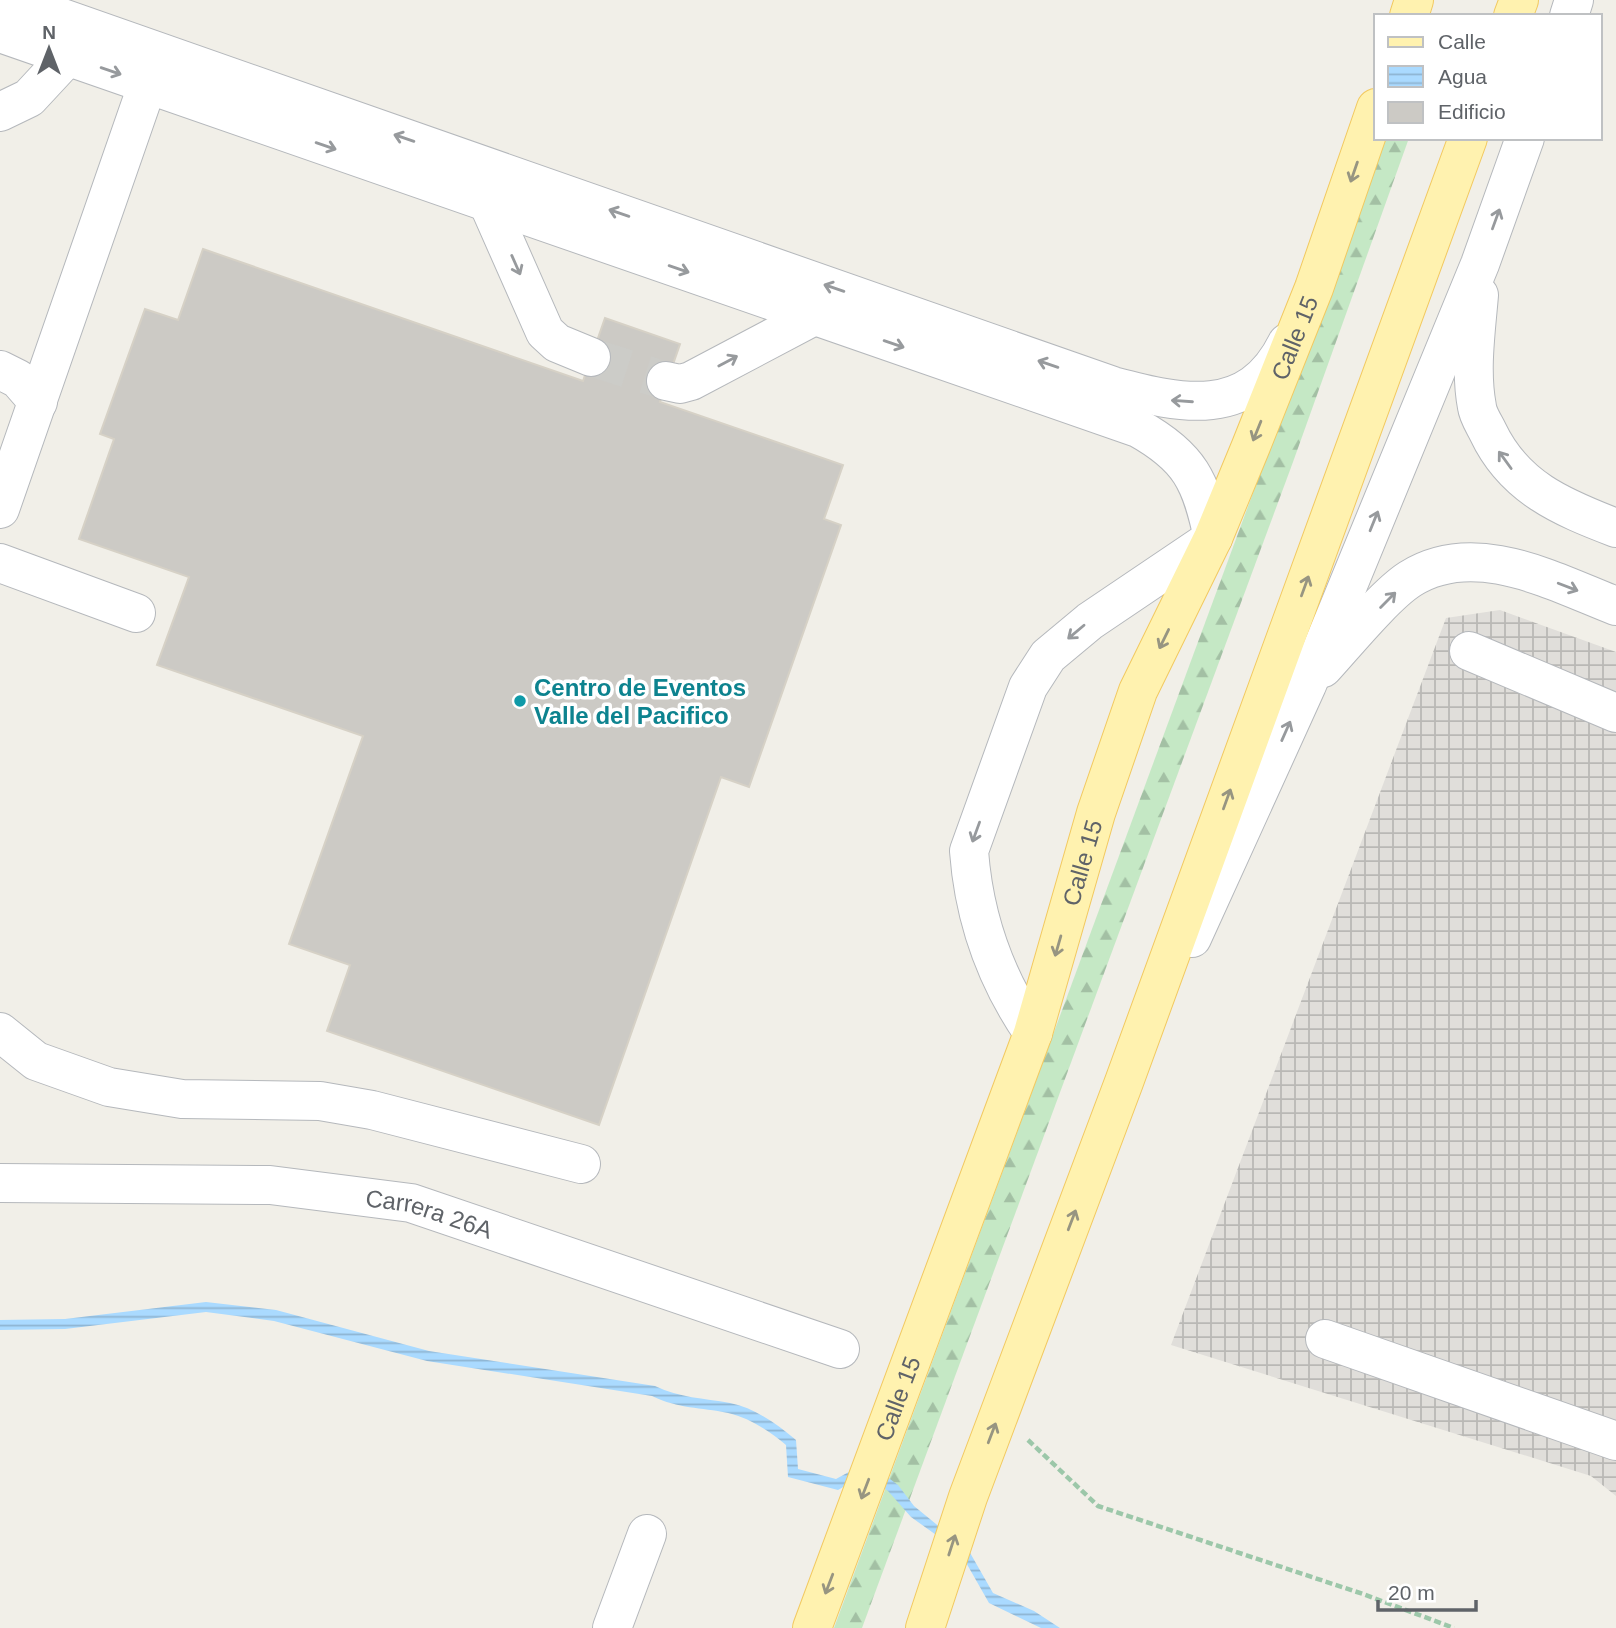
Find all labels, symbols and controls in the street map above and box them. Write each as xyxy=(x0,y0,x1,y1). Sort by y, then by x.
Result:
north arrow xyxy=(14,14,84,84)
legend xyxy=(1374,14,1602,140)
text: N xyxy=(42,22,56,43)
text: Calle xyxy=(1438,30,1486,53)
text: Agua xyxy=(1438,65,1487,88)
one-way arrow xyxy=(99,66,121,78)
text: Edificio xyxy=(1438,100,1506,123)
one-way arrow xyxy=(394,131,416,143)
one-way arrow xyxy=(314,141,336,153)
one-way arrow xyxy=(1347,161,1359,183)
one-way arrow xyxy=(608,206,630,218)
one-way arrow xyxy=(1491,209,1503,231)
one-way arrow xyxy=(510,254,523,275)
one-way arrow xyxy=(668,264,690,276)
one-way arrow xyxy=(823,281,845,294)
street label: Calle 15 xyxy=(1265,292,1323,384)
one-way arrow xyxy=(883,339,905,351)
one-way arrow xyxy=(718,354,738,368)
one-way arrow xyxy=(1038,357,1060,369)
one-way arrow xyxy=(1172,394,1194,407)
one-way arrow xyxy=(1249,420,1262,442)
one-way arrow xyxy=(1498,451,1512,470)
one-way arrow xyxy=(1368,511,1381,532)
one-way arrow xyxy=(1300,575,1312,597)
one-way arrow xyxy=(1556,582,1578,595)
one-way arrow xyxy=(1379,592,1396,609)
one-way arrow xyxy=(1067,624,1085,640)
one-way arrow xyxy=(1157,628,1170,649)
place label: Centro de Eventos Valle del Pacifico xyxy=(534,674,746,729)
marker: Centro de Eventos Valle del Pacifico xyxy=(512,693,528,709)
one-way arrow xyxy=(1280,721,1293,742)
one-way arrow xyxy=(1222,789,1234,811)
street label: Calle 15 xyxy=(1057,816,1107,909)
one-way arrow xyxy=(968,820,981,842)
one-way arrow xyxy=(1051,934,1064,957)
street label: Carrera 26A xyxy=(364,1184,496,1243)
one-way arrow xyxy=(1067,1209,1079,1231)
street label: Calle 15 xyxy=(869,1352,925,1444)
one-way arrow xyxy=(987,1422,999,1444)
one-way arrow xyxy=(858,1477,871,1499)
one-way arrow xyxy=(946,1534,959,1556)
scale bar xyxy=(1378,1568,1476,1612)
one-way arrow xyxy=(822,1572,834,1594)
text: 20 m xyxy=(1388,1581,1435,1604)

